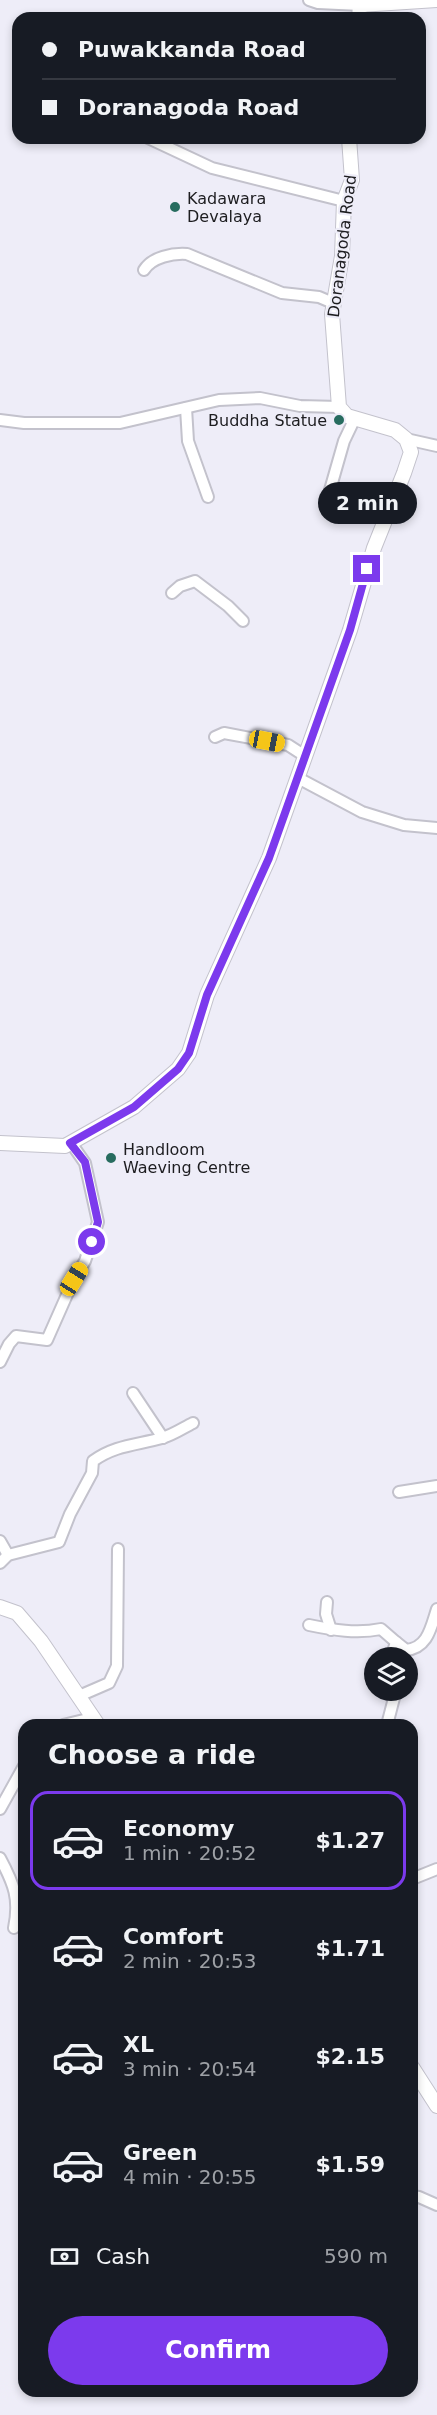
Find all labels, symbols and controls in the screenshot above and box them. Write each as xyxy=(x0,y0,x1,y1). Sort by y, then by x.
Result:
text: Puwakkanda Road xyxy=(78,37,306,62)
text: Doranagoda Road xyxy=(78,95,299,120)
street label: Doranagoda Road xyxy=(324,174,360,318)
place label: Kadawara Devalaya xyxy=(187,189,266,226)
marker: Kadawara Devalaya xyxy=(168,200,182,214)
place label: Buddha Statue xyxy=(208,411,327,430)
marker: Buddha Statue xyxy=(332,413,346,427)
callout: 2 min xyxy=(318,482,416,524)
text: 2 min xyxy=(336,491,399,515)
route end xyxy=(353,555,380,582)
car xyxy=(248,729,286,753)
place label: Handloom Waeving Centre xyxy=(123,1140,250,1177)
marker: Handloom Waeving Centre xyxy=(104,1151,118,1165)
route start xyxy=(78,1228,105,1255)
car xyxy=(57,1259,91,1299)
map controls xyxy=(364,1647,418,1701)
button: layers xyxy=(364,1647,418,1701)
text: Choose a ride xyxy=(48,1739,256,1770)
icon: car xyxy=(51,1814,105,1868)
text: Economy xyxy=(123,1816,234,1841)
text: $1.27 xyxy=(315,1828,385,1853)
text: 1 min · 20:52 xyxy=(123,1841,257,1865)
icon: car xyxy=(51,1922,105,1976)
text: Comfort xyxy=(123,1924,223,1949)
text: $1.71 xyxy=(315,1936,385,1961)
text: 2 min · 20:53 xyxy=(123,1949,257,1973)
icon: car xyxy=(51,2030,105,2084)
text: XL xyxy=(123,2032,154,2057)
text: $2.15 xyxy=(315,2044,385,2069)
text: 3 min · 20:54 xyxy=(123,2057,257,2081)
icon: car xyxy=(51,2138,105,2192)
text: Green xyxy=(123,2140,197,2165)
text: $1.59 xyxy=(315,2152,385,2177)
text: 4 min · 20:55 xyxy=(123,2165,257,2189)
icon: cash xyxy=(48,2240,81,2273)
text: Cash xyxy=(96,2244,150,2269)
text: 590 m xyxy=(324,2244,388,2268)
button: Confirm xyxy=(48,2316,388,2385)

